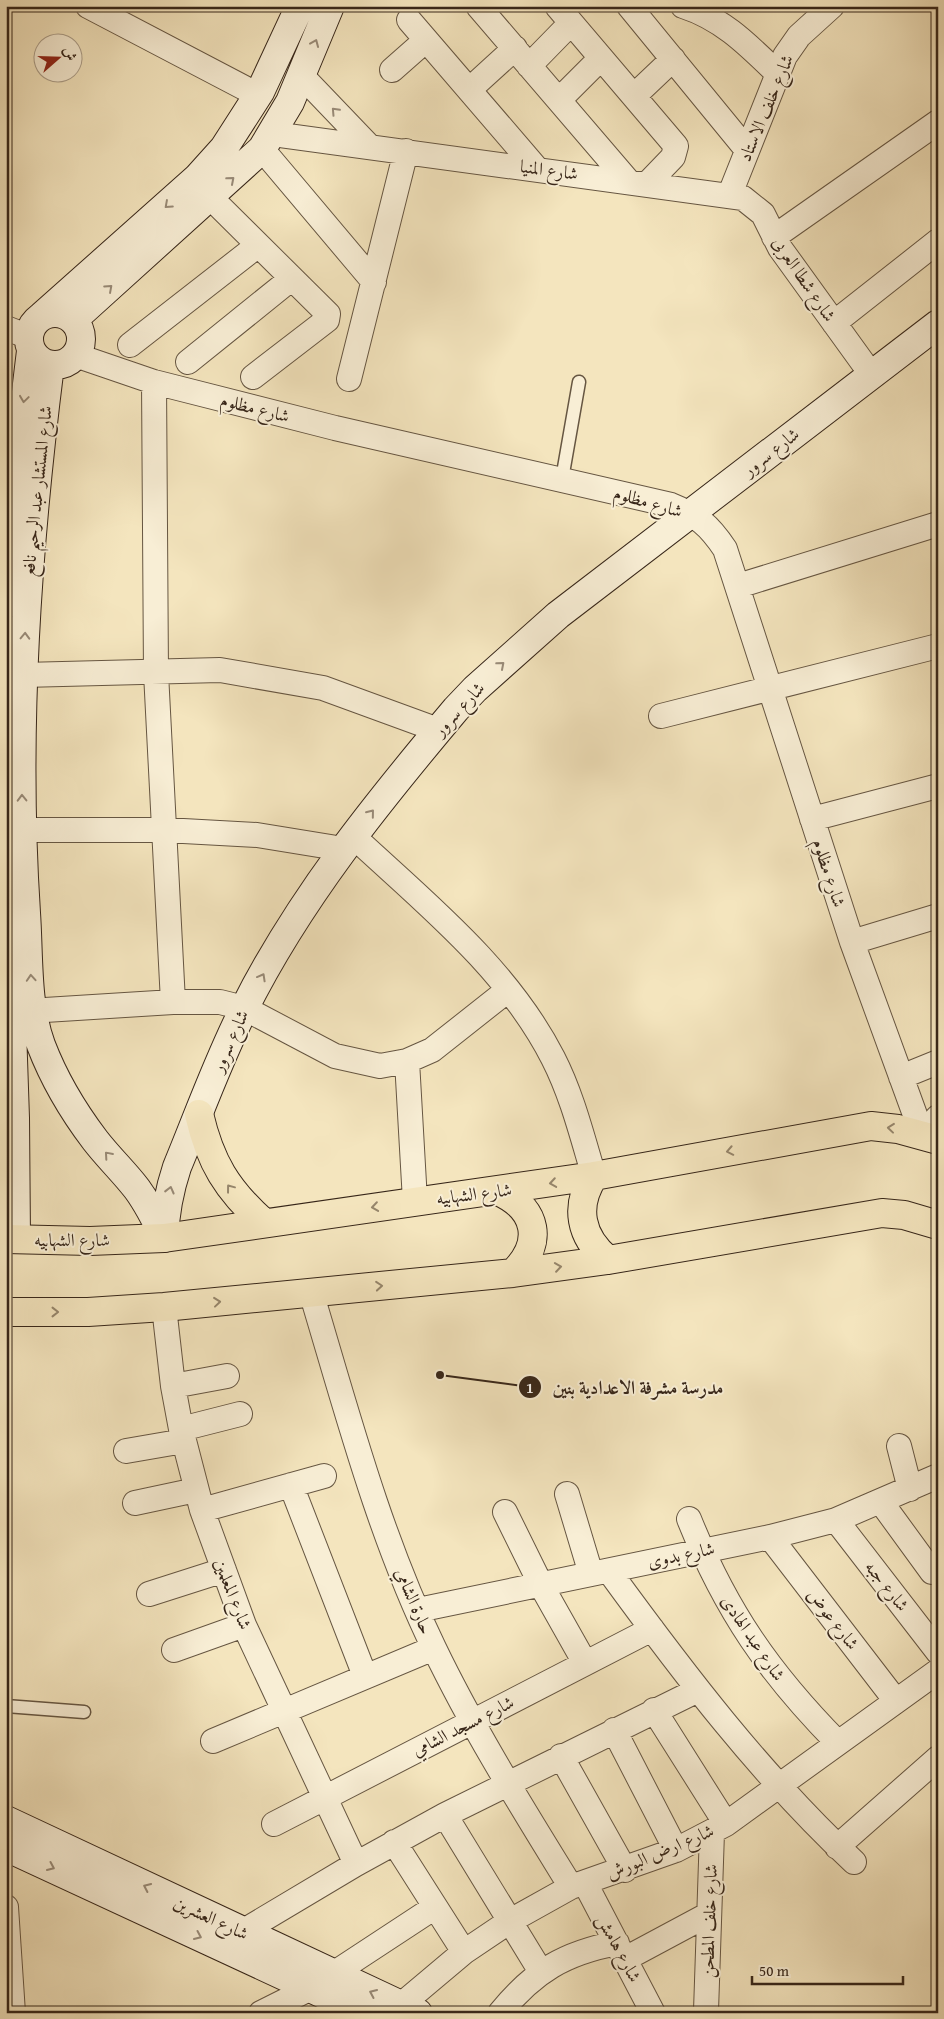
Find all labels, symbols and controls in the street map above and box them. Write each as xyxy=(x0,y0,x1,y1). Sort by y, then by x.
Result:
north arrow xyxy=(32,32,82,82)
one-way arrow xyxy=(308,39,319,48)
text: ش xyxy=(58,44,82,64)
street label: شارع خلف الاستاد xyxy=(731,50,802,166)
one-way arrow xyxy=(332,108,341,117)
street label: شارع المنيا xyxy=(518,152,580,189)
one-way arrow xyxy=(225,177,234,186)
one-way arrow xyxy=(164,199,173,208)
street label: شارع شطا العربى xyxy=(764,231,843,328)
one-way arrow xyxy=(103,284,112,293)
street label: شارع مظلوم xyxy=(217,386,293,432)
one-way arrow xyxy=(20,395,30,403)
street label: شارع المستشار عبد الرحيم نافع xyxy=(14,404,64,578)
street label: شارع سرور xyxy=(735,421,806,485)
street label: شارع مظلوم xyxy=(610,479,686,527)
one-way arrow xyxy=(19,632,30,640)
one-way arrow xyxy=(496,662,505,671)
street label: شارع سرور xyxy=(425,675,492,745)
one-way arrow xyxy=(17,794,28,802)
one-way arrow xyxy=(366,810,374,819)
street label: شارع مظلوم xyxy=(803,835,853,912)
one-way arrow xyxy=(255,973,265,982)
one-way arrow xyxy=(25,974,36,982)
street label: شارع سرور xyxy=(203,1005,257,1079)
one-way arrow xyxy=(886,1123,894,1134)
one-way arrow xyxy=(726,1145,735,1155)
one-way arrow xyxy=(105,1152,114,1161)
street label: شارع الشهابيه xyxy=(435,1175,513,1214)
one-way arrow xyxy=(549,1177,558,1187)
one-way arrow xyxy=(227,1184,236,1194)
one-way arrow xyxy=(164,1187,174,1195)
one-way arrow xyxy=(371,1201,379,1212)
street label: شارع الشهابيه xyxy=(34,1226,110,1255)
one-way arrow xyxy=(554,1262,562,1273)
one-way arrow xyxy=(375,1281,383,1292)
one-way arrow xyxy=(213,1297,221,1308)
one-way arrow xyxy=(52,1307,59,1317)
callout: مدرسة مشرفة الاعدادية بنين xyxy=(518,1370,734,1404)
text: مدرسة مشرفة الاعدادية بنين xyxy=(553,1373,723,1401)
text: 1 xyxy=(526,1377,534,1398)
street label: شارع بدوى xyxy=(645,1534,717,1577)
street label: شارع المعلمين xyxy=(206,1554,259,1634)
street label: شارع جبه xyxy=(857,1554,916,1618)
street label: حارة الشامي xyxy=(387,1563,441,1639)
street label: شارع عوض xyxy=(799,1582,866,1657)
street label: شارع عبد الهادى xyxy=(713,1589,792,1687)
street label: شارع مسجد الشامي xyxy=(407,1688,519,1765)
street label: شارع ارض البورش xyxy=(602,1817,719,1888)
one-way arrow xyxy=(46,1860,55,1871)
street label: شارع خلف المطحن xyxy=(693,1864,726,1978)
one-way arrow xyxy=(143,1883,152,1893)
street label: شارع العشرين xyxy=(168,1888,253,1948)
street label: شارع هامش xyxy=(588,1909,649,1988)
one-way arrow xyxy=(193,1930,202,1940)
scale bar xyxy=(752,1954,903,1986)
text: 50 m xyxy=(759,1960,790,1981)
one-way arrow xyxy=(370,1989,379,1999)

